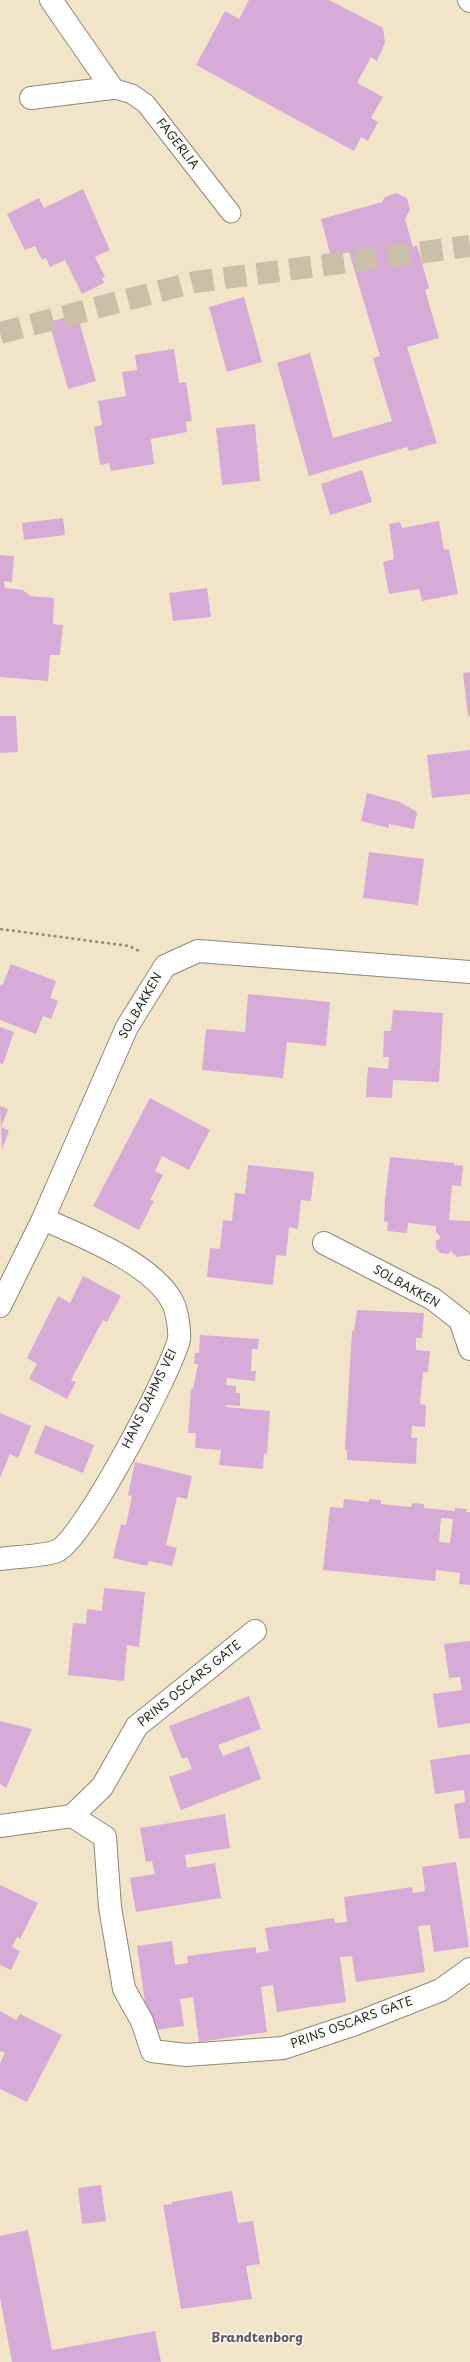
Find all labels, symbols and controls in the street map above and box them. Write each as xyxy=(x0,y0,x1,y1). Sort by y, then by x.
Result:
street label: FAGERLIA xyxy=(153,116,201,172)
street label: SOLBAKKEN xyxy=(116,970,166,1042)
street label: SOLBAKKEN xyxy=(370,1263,442,1311)
street label: HANS DAHMS VEI xyxy=(120,1347,180,1451)
street label: PRINS OSCARS GATE xyxy=(135,1638,245,1730)
street label: PRINS OSCARS GATE xyxy=(289,1994,415,2052)
district label: Brandtenborg xyxy=(211,2330,303,2346)

